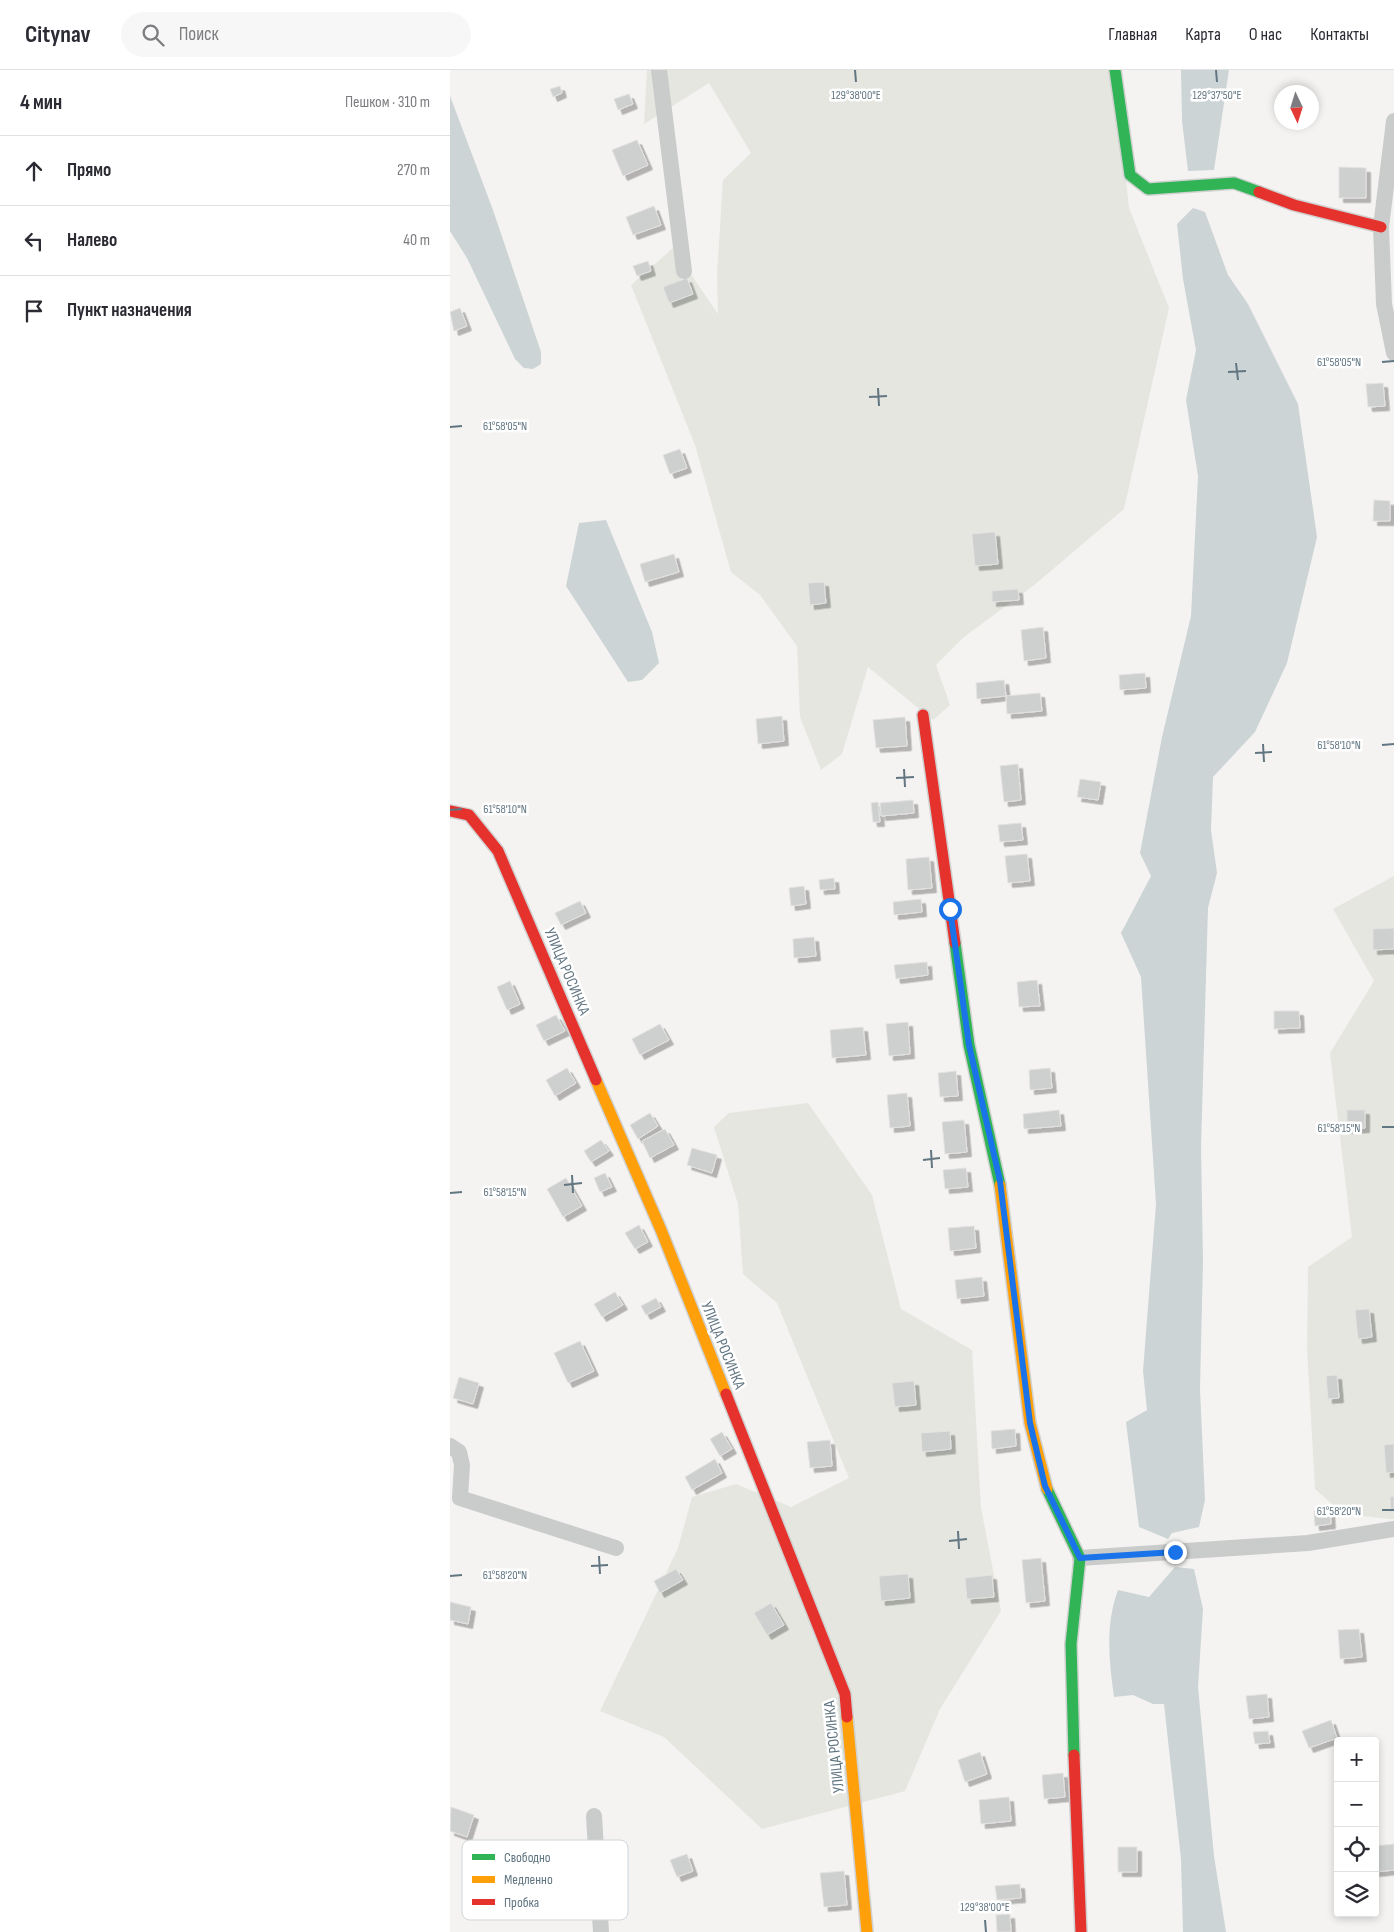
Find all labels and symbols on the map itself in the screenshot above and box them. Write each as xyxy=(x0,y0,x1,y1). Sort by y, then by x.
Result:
north arrow xyxy=(1274,85,1319,130)
text: 129°38'00"E xyxy=(831,88,881,103)
text: 129°37'50"E xyxy=(1193,88,1241,103)
text: 61°58'05"N xyxy=(1317,355,1361,370)
text: 61°58'05"N xyxy=(483,419,527,434)
text: 61°58'10"N xyxy=(1317,738,1361,753)
text: 61°58'10"N xyxy=(483,802,527,817)
route start xyxy=(939,898,962,921)
street label: УЛИЦА РОСИНКА xyxy=(540,925,594,1018)
text: 61°58'15"N xyxy=(1317,1121,1361,1136)
text: 61°58'15"N xyxy=(483,1185,527,1200)
street label: УЛИЦА РОСИНКА xyxy=(696,1299,749,1392)
text: 61°58'20"N xyxy=(1317,1504,1361,1519)
route end xyxy=(1164,1541,1187,1564)
text: 61°58'20"N xyxy=(483,1568,527,1583)
street label: УЛИЦА РОСИНКА xyxy=(820,1700,849,1794)
legend xyxy=(462,1840,628,1920)
text: Свободно xyxy=(504,1849,551,1866)
text: Медленно xyxy=(504,1871,553,1888)
text: Пробка xyxy=(504,1894,539,1911)
text: 129°38'00"E xyxy=(960,1900,1010,1915)

